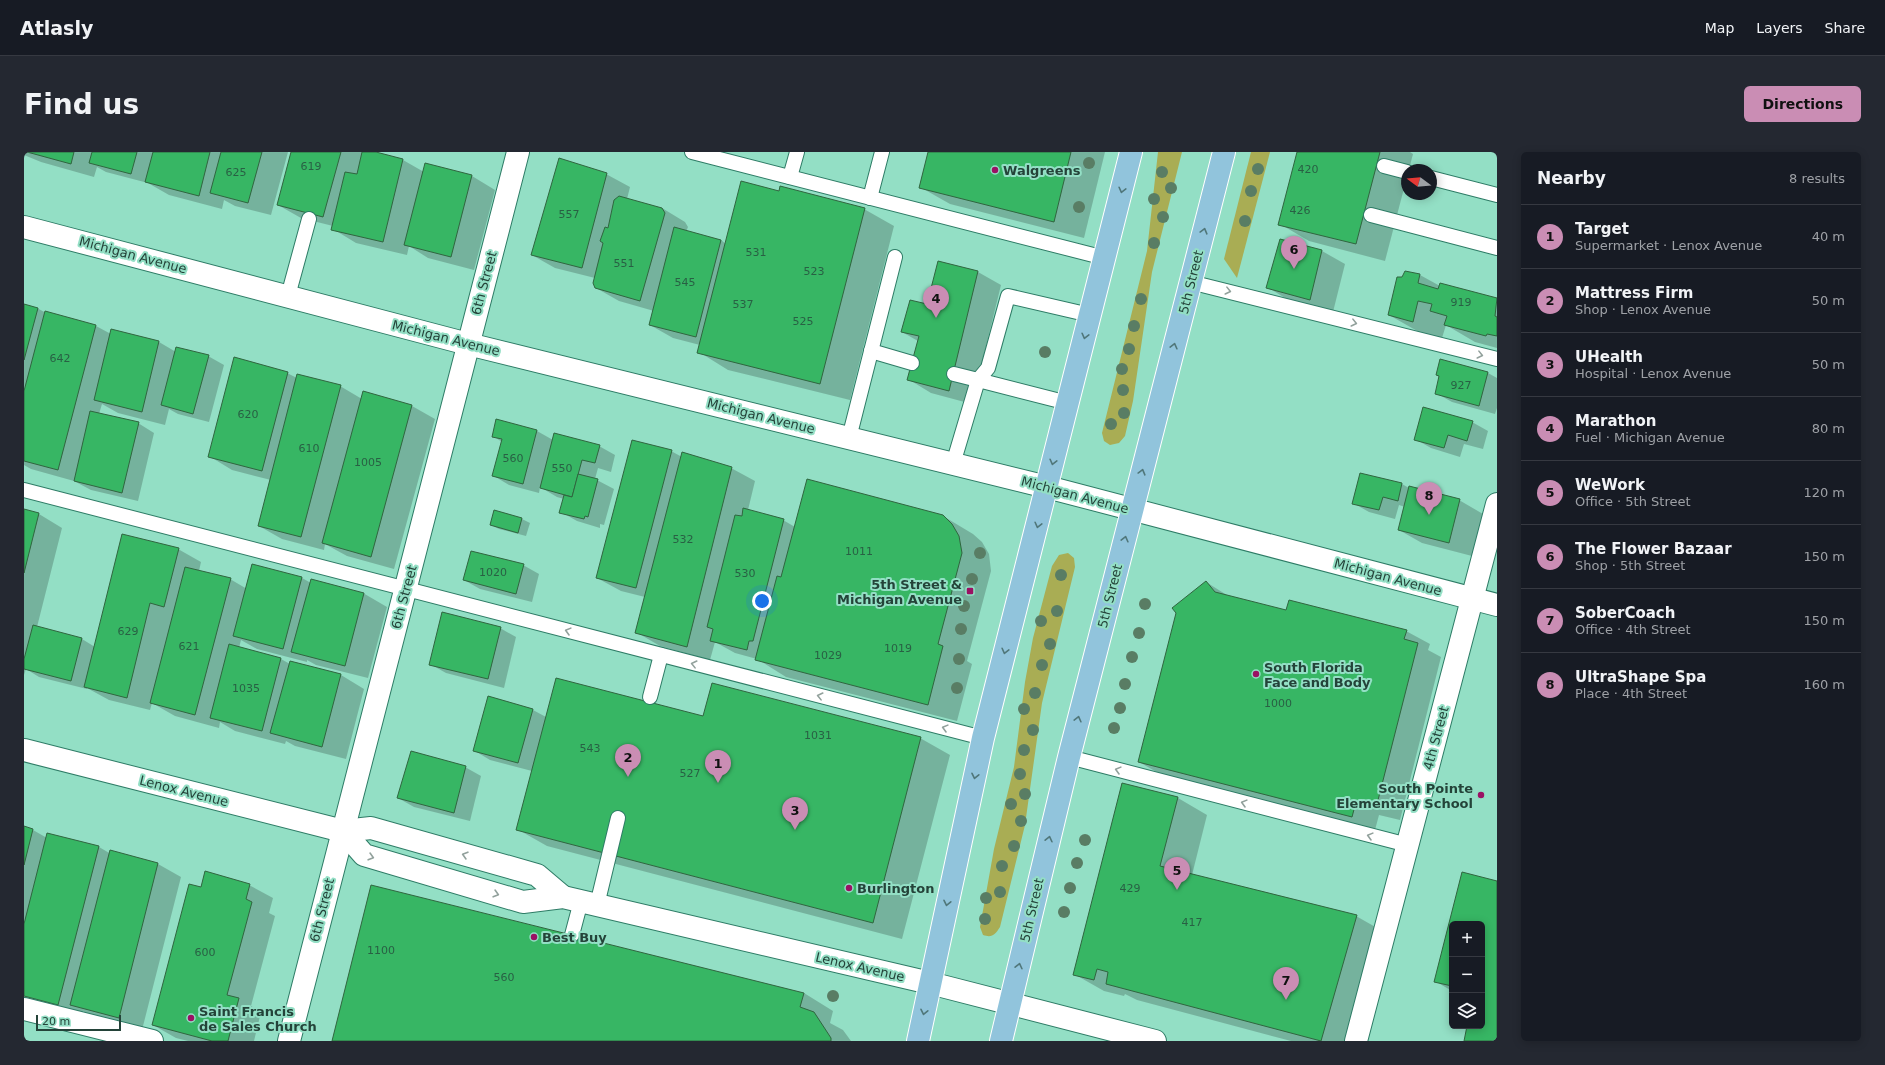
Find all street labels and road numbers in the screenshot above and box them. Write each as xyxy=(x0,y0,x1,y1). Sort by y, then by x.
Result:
street label: Michigan Avenue xyxy=(78,233,188,277)
street label: 5th Street xyxy=(1176,249,1206,315)
street label: 6th Street xyxy=(468,250,500,316)
street label: Michigan Avenue xyxy=(390,317,502,359)
street label: Michigan Avenue xyxy=(705,395,817,437)
street label: Michigan Avenue xyxy=(1020,473,1130,517)
street label: Michigan Avenue xyxy=(1333,555,1443,599)
street label: 5th Street xyxy=(1095,563,1125,629)
street label: 6th Street xyxy=(388,564,420,630)
street label: 4th Street xyxy=(1420,705,1452,771)
street label: Lenox Avenue xyxy=(138,773,230,809)
street label: 6th Street xyxy=(307,877,337,943)
street label: 5th Street xyxy=(1017,877,1047,943)
street label: Lenox Avenue xyxy=(814,949,906,985)

